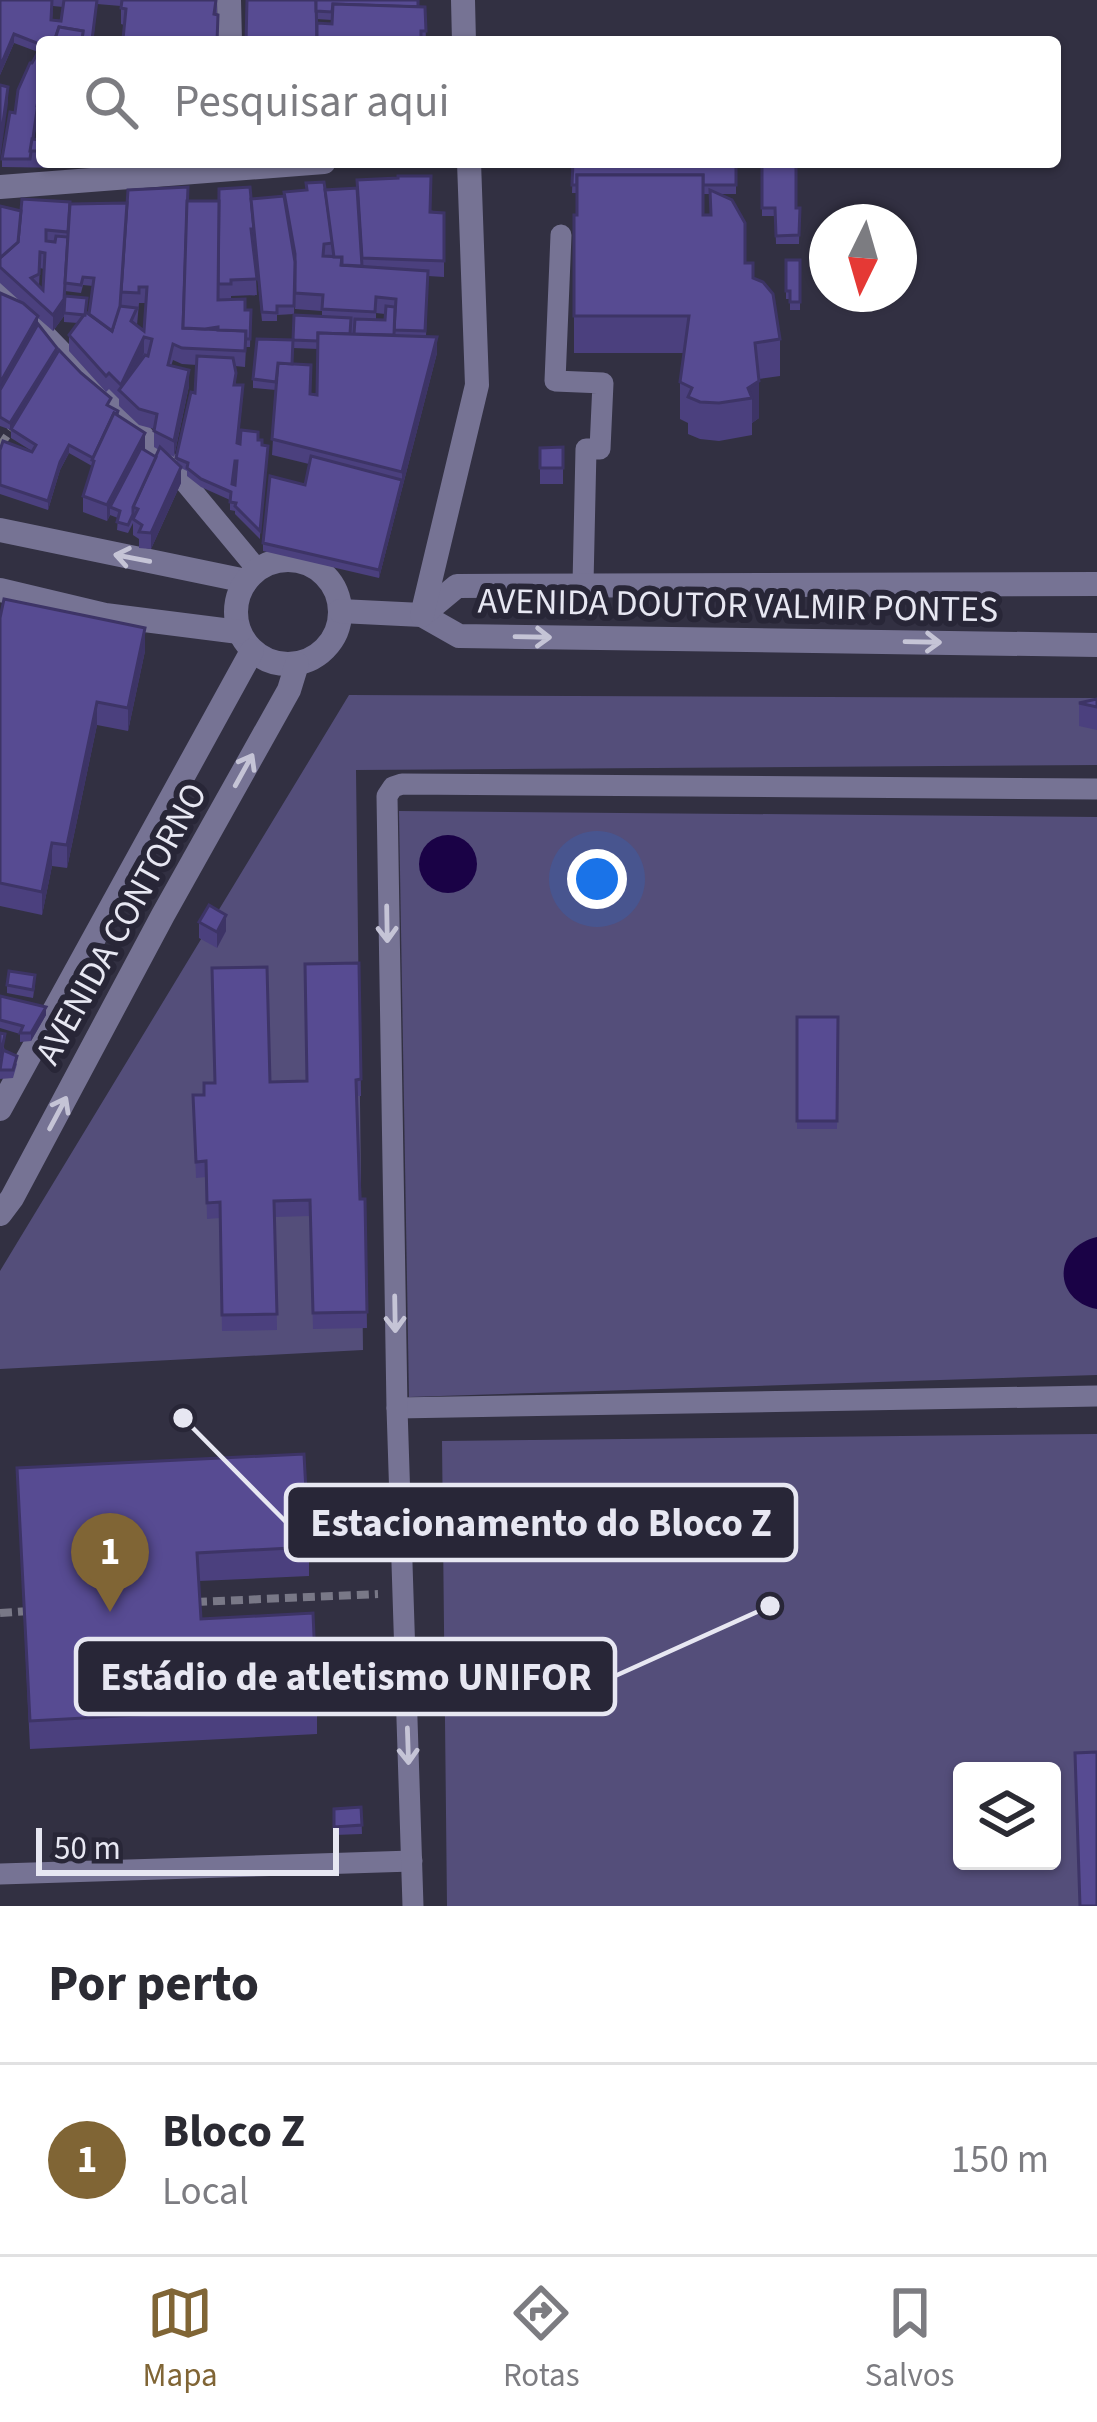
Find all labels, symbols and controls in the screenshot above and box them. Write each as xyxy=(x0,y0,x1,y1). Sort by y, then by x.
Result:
search box xyxy=(36,36,1061,168)
icon: search xyxy=(78,69,144,135)
text: Pesquisar aqui xyxy=(174,70,449,134)
north arrow xyxy=(809,204,917,312)
one-way arrow xyxy=(113,546,151,569)
street label: AVENIDA DOUTOR VALMIR PONTES xyxy=(477,575,999,636)
one-way arrow xyxy=(513,626,552,649)
one-way arrow xyxy=(903,631,942,654)
one-way arrow xyxy=(233,753,256,788)
street label: AVENIDA CONTORNO xyxy=(23,774,220,1074)
your location xyxy=(567,849,627,909)
one-way arrow xyxy=(376,904,399,943)
one-way arrow xyxy=(47,1096,70,1131)
one-way arrow xyxy=(384,1294,407,1333)
callout: Estacionamento do Bloco Z xyxy=(286,1485,796,1560)
text: Estacionamento do Bloco Z xyxy=(310,1496,772,1552)
pin: 1 xyxy=(71,1513,149,1612)
callout: Estádio de atletismo UNIFOR xyxy=(76,1639,615,1714)
text: Estádio de atletismo UNIFOR xyxy=(100,1650,592,1706)
one-way arrow xyxy=(397,1726,420,1765)
map controls xyxy=(953,1762,1061,1870)
button: layers xyxy=(953,1762,1061,1870)
scale bar xyxy=(36,1822,339,1875)
text: 50 m xyxy=(54,1825,121,1872)
text: Por perto xyxy=(48,1948,259,2020)
text: Bloco Z xyxy=(162,2100,305,2164)
text: 1 xyxy=(77,2132,97,2188)
text: 150 m xyxy=(951,2132,1049,2188)
text: Local xyxy=(162,2164,249,2220)
tab: Mapa xyxy=(143,2280,218,2399)
tab: Rotas xyxy=(503,2280,580,2399)
tab: Salvos xyxy=(865,2280,954,2399)

